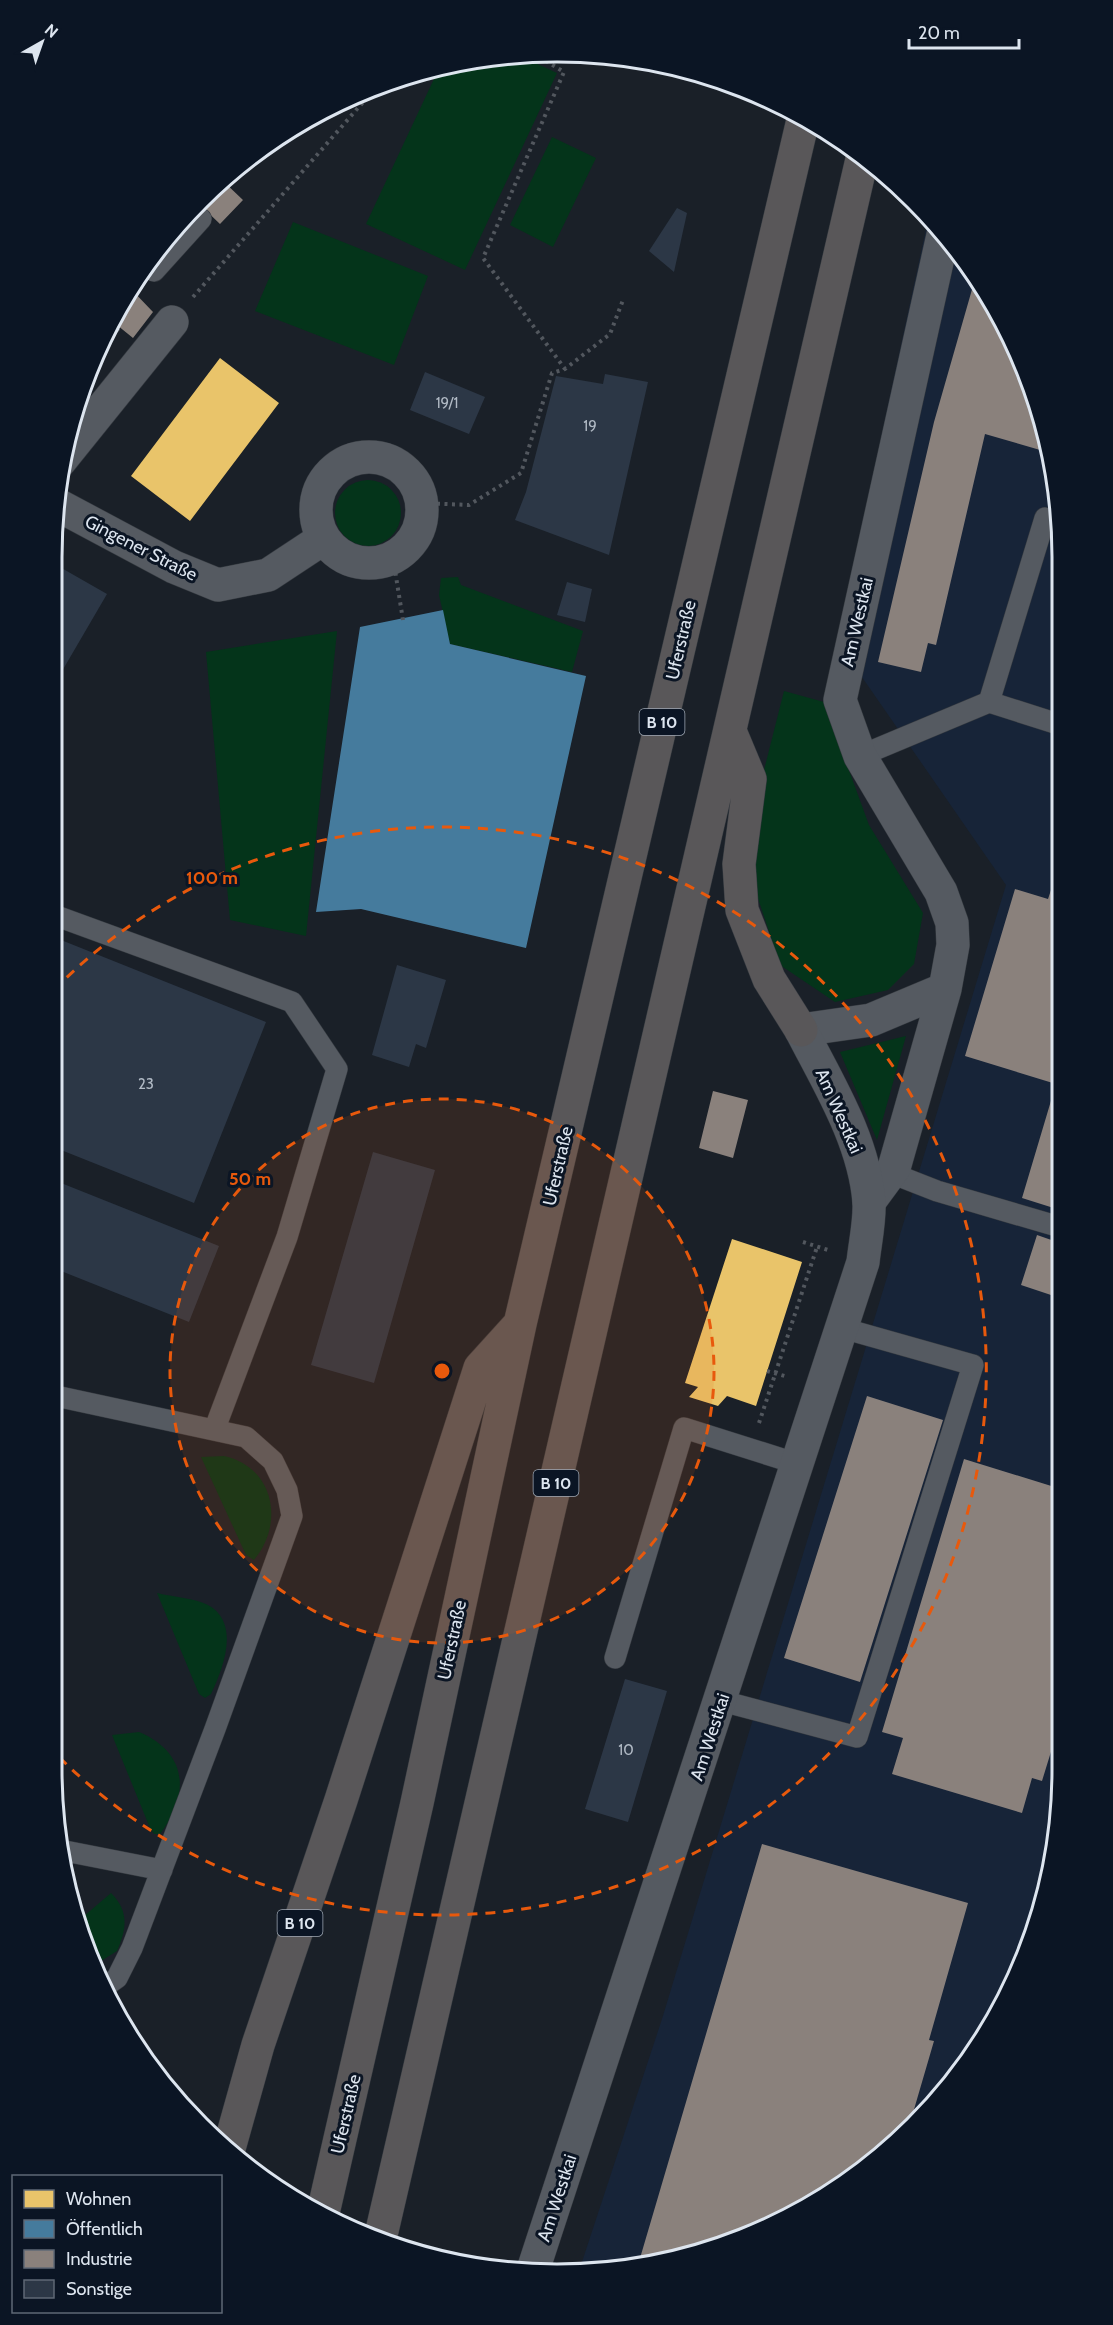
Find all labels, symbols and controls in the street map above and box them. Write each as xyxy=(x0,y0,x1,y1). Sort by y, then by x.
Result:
north arrow xyxy=(12,12,72,72)
scale bar xyxy=(909,12,1018,50)
text: N xyxy=(41,20,62,42)
text: 20 m xyxy=(918,22,960,44)
house number: 19/1 xyxy=(436,394,458,412)
house number: 19 xyxy=(583,417,597,435)
street label: Gingener Straße xyxy=(81,510,201,586)
street label: Am Westkai xyxy=(836,575,878,669)
street label: Uferstraße xyxy=(661,598,701,682)
road number: B 10 xyxy=(640,709,684,735)
text: 100 m xyxy=(186,867,238,889)
street label: Am Westkai xyxy=(811,1065,867,1157)
house number: 23 xyxy=(138,1075,154,1093)
street label: Uferstraße xyxy=(538,1124,578,1208)
text: 50 m xyxy=(229,1168,271,1190)
centre of rings xyxy=(432,1361,452,1381)
road number: B 10 xyxy=(534,1470,578,1496)
street label: Uferstraße xyxy=(433,1598,471,1682)
street label: Am Westkai xyxy=(686,1691,734,1783)
house number: 10 xyxy=(618,1741,634,1759)
road number: B 10 xyxy=(278,1910,322,1936)
street label: Uferstraße xyxy=(326,2072,366,2156)
street label: Am Westkai xyxy=(533,2152,581,2244)
legend xyxy=(12,2175,222,2313)
text: Wohnen xyxy=(66,2188,131,2210)
text: Öffentlich xyxy=(66,2218,143,2240)
text: Industrie xyxy=(66,2248,132,2270)
text: Sonstige xyxy=(66,2278,132,2300)

